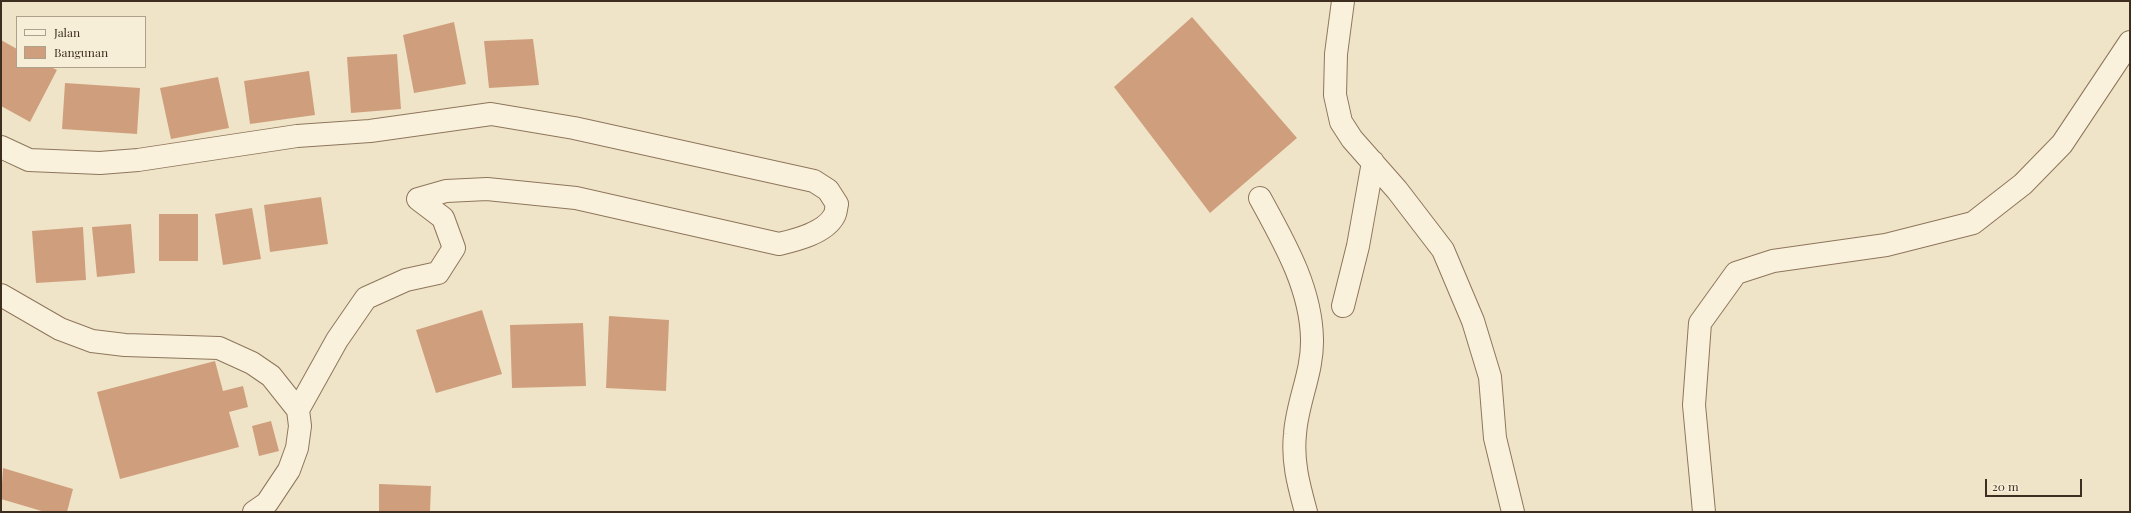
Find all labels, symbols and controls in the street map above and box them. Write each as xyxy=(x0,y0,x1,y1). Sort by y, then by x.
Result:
legend xyxy=(16,16,146,68)
text: Jalan xyxy=(54,24,80,40)
text: Bangunan xyxy=(54,44,108,60)
scale bar xyxy=(1987,471,2084,497)
text: 20 m xyxy=(1992,478,2019,494)

